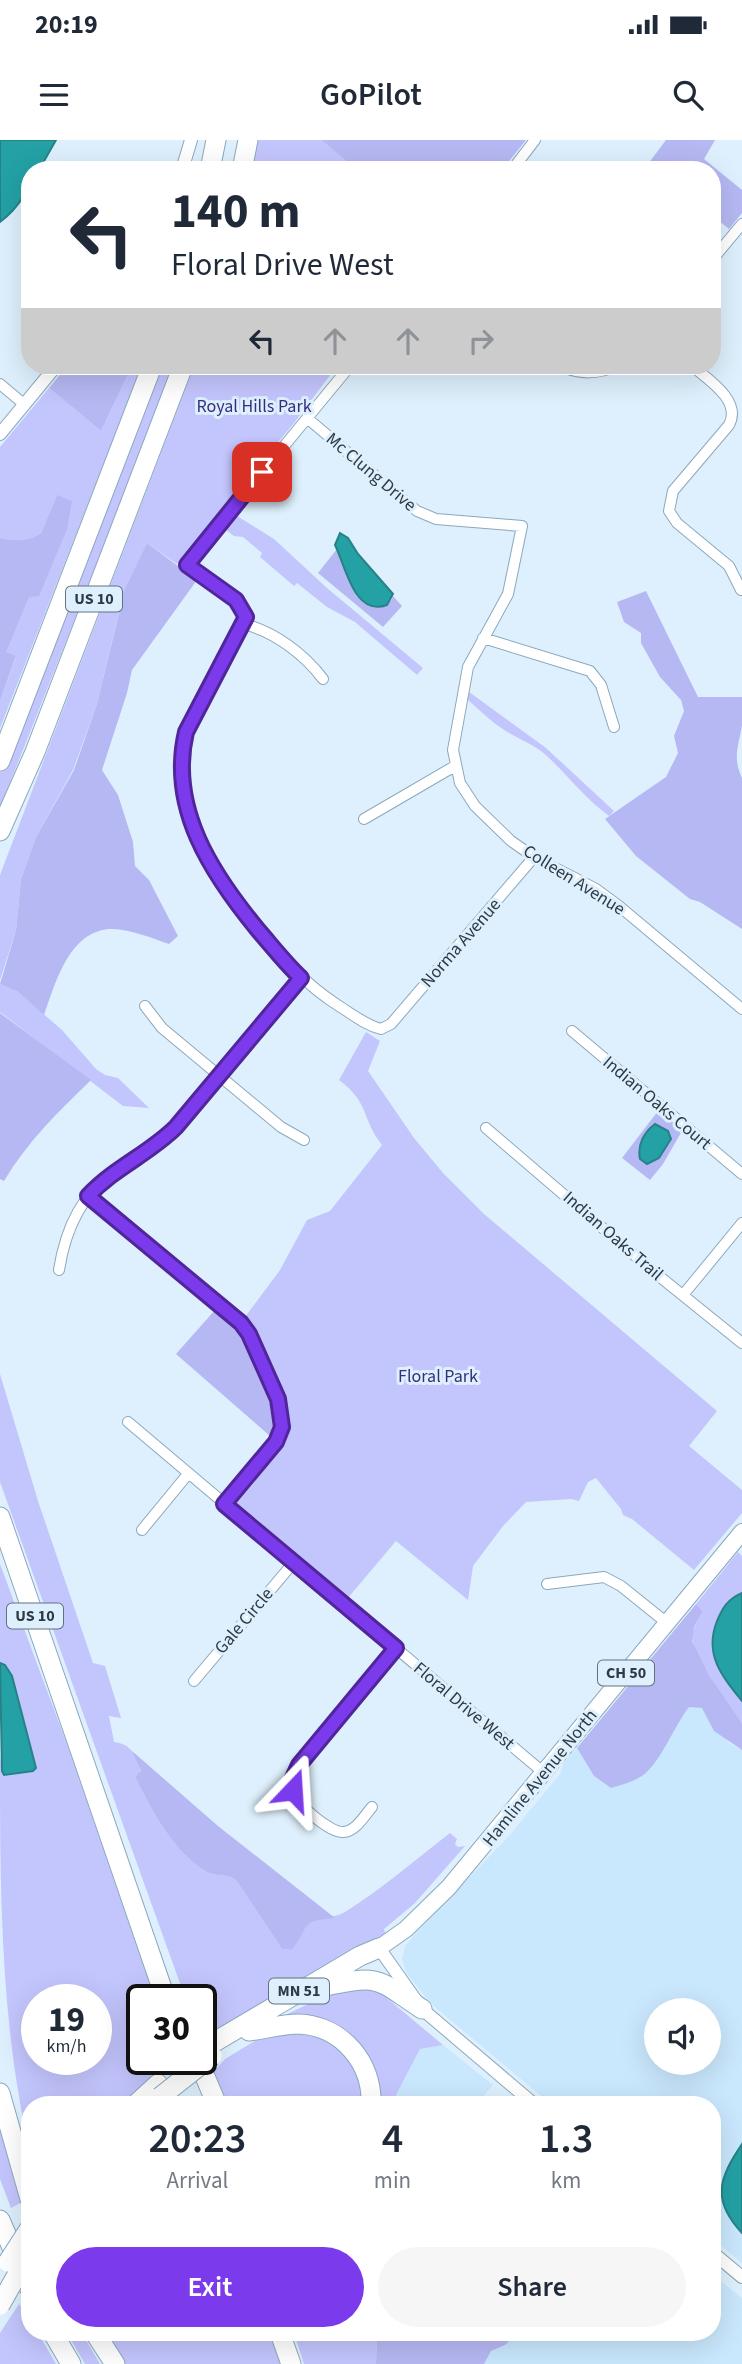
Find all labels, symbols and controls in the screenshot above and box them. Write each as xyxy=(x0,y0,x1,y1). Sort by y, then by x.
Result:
text: 20:19 xyxy=(35,6,98,43)
text: GoPilot xyxy=(320,72,422,118)
icon: menu xyxy=(35,76,73,114)
icon: search xyxy=(669,76,707,114)
text: 140 m xyxy=(171,177,300,247)
icon: left xyxy=(56,189,147,280)
text: Floral Drive West xyxy=(171,242,394,288)
icon: left xyxy=(243,322,281,360)
icon: ahead xyxy=(316,322,354,360)
icon: ahead xyxy=(389,322,427,360)
icon: right xyxy=(462,322,500,360)
park label: Royal Hills Park xyxy=(196,394,312,419)
street label: Mc Clung Drive xyxy=(320,427,422,517)
pin xyxy=(232,442,292,502)
icon: arrive xyxy=(243,453,281,491)
road number: US 10 xyxy=(66,586,122,612)
street label: Colleen Avenue xyxy=(518,839,630,921)
street label: Norma Avenue xyxy=(415,893,507,993)
street label: Indian Oaks Court xyxy=(597,1050,717,1156)
street label: Indian Oaks Trail xyxy=(558,1185,668,1287)
park label: Floral Park xyxy=(398,1364,478,1389)
street label: Gale Circle xyxy=(209,1582,279,1660)
road number: US 10 xyxy=(7,1604,63,1628)
street label: Floral Drive West xyxy=(408,1656,520,1756)
road number: CH 50 xyxy=(598,1660,654,1686)
street label: Hamline Avenue North xyxy=(477,1704,603,1852)
position arrow xyxy=(256,1753,330,1827)
road number: MN 51 xyxy=(269,1979,329,2004)
speed limit sign: 30 xyxy=(126,1984,217,2075)
text: 19 xyxy=(48,1995,85,2045)
map controls xyxy=(644,1998,721,2075)
button: sound xyxy=(644,1998,721,2075)
text: km/h xyxy=(47,2034,86,2059)
text: 20:23 xyxy=(149,2109,246,2169)
text: 4 xyxy=(382,2109,403,2169)
text: 1.3 xyxy=(539,2109,593,2169)
text: Arrival xyxy=(167,2164,228,2197)
text: min xyxy=(374,2164,411,2197)
text: km xyxy=(551,2164,581,2197)
button: Exit xyxy=(56,2247,364,2327)
button: Share xyxy=(378,2247,686,2327)

